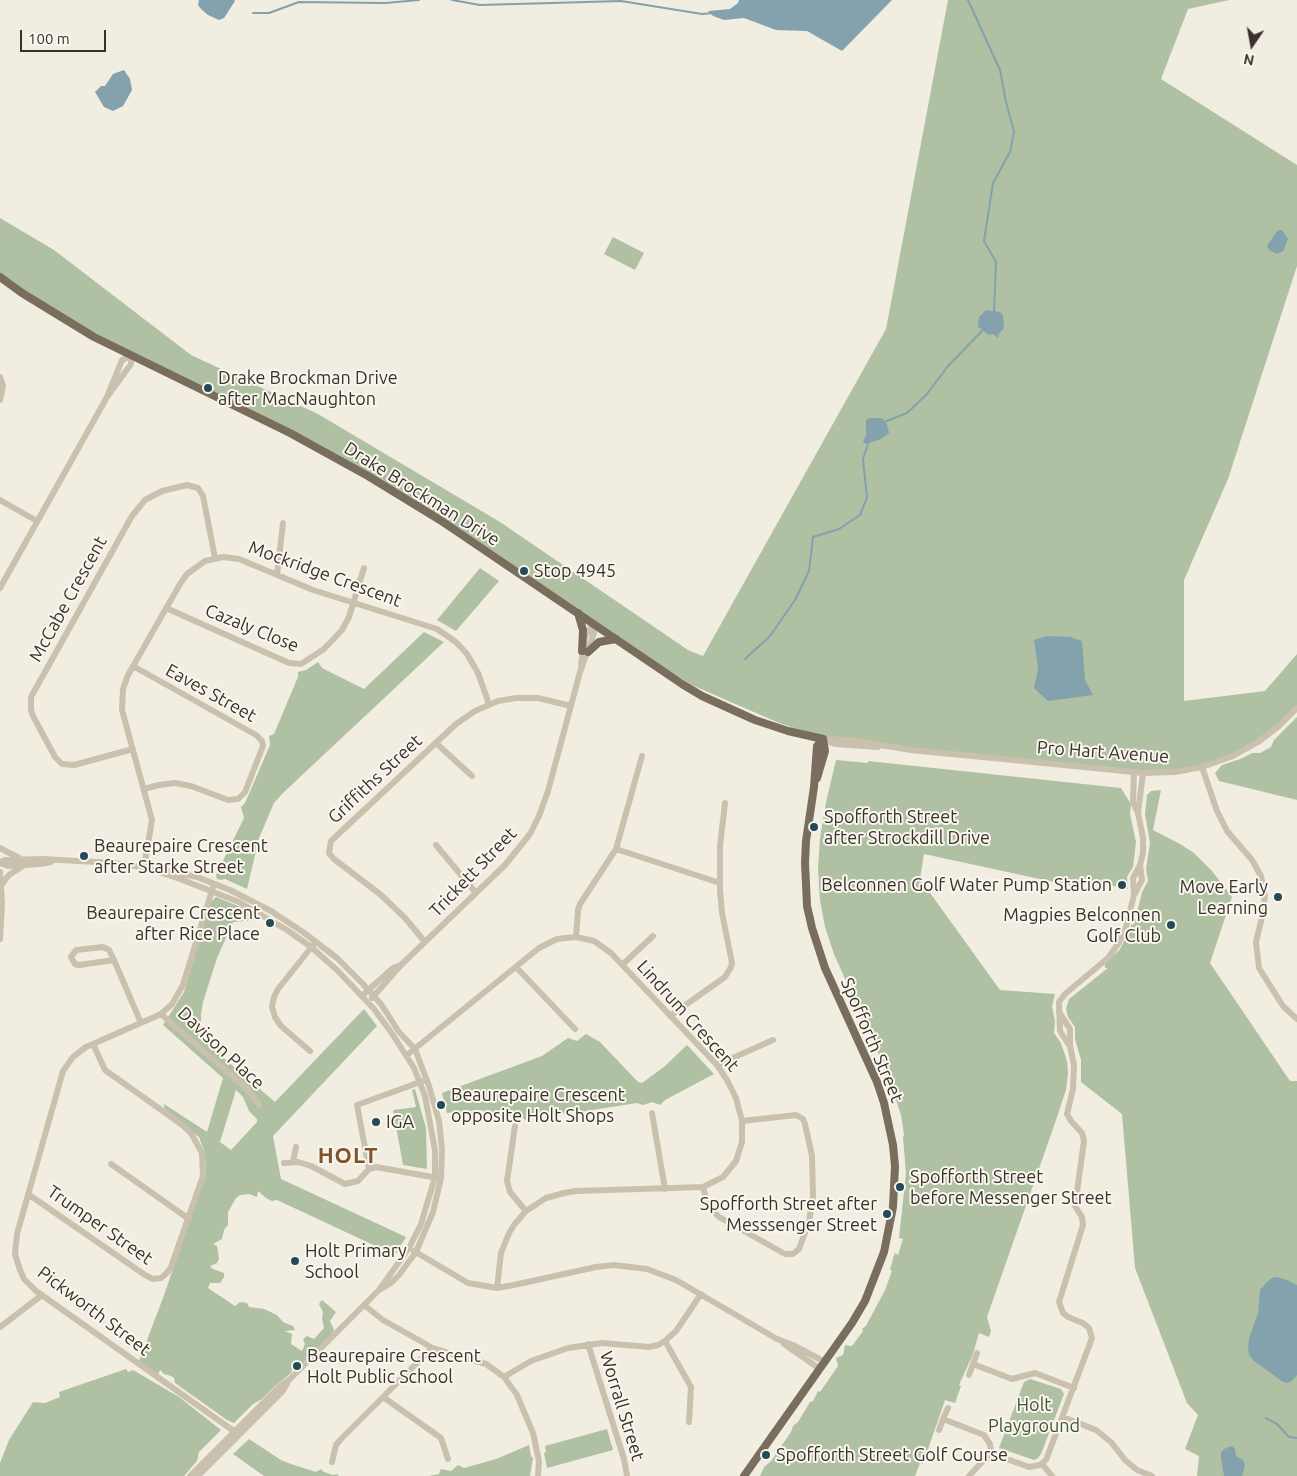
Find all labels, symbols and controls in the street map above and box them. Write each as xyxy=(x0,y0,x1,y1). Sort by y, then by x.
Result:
scale bar xyxy=(22,20,109,52)
north arrow xyxy=(1227,20,1277,70)
text: 100 m xyxy=(28,30,70,47)
text: N xyxy=(1242,51,1256,69)
place label: Drake Brockman Drive after MacNaughton xyxy=(218,367,398,409)
marker: Drake Brockman Drive after MacNaughton xyxy=(202,382,214,394)
street label: Drake Brockman Drive xyxy=(340,437,504,551)
street label: McCabe Crescent xyxy=(25,532,111,666)
street label: Mockridge Crescent xyxy=(246,536,404,612)
place label: Stop 4945 xyxy=(534,560,616,582)
marker: Stop 4945 xyxy=(518,565,530,577)
street label: Cazaly Close xyxy=(202,599,302,657)
street label: Eaves Street xyxy=(162,659,260,727)
street label: Griffiths Street xyxy=(323,730,427,828)
street label: Pro Hart Avenue xyxy=(1036,737,1170,767)
place label: Spofforth Street after Strockdill Drive xyxy=(824,806,990,849)
marker: Spofforth Street after Strockdill Drive xyxy=(808,821,820,833)
street label: Trickett Street xyxy=(425,823,521,921)
place label: Beaurepaire Crescent after Starke Street xyxy=(94,835,268,878)
marker: Beaurepaire Crescent after Starke Street xyxy=(78,850,90,862)
place label: Belconnen Golf Water Pump Station xyxy=(821,874,1112,896)
place label: Move Early Learning xyxy=(1180,876,1268,919)
marker: Belconnen Golf Water Pump Station xyxy=(1116,879,1128,891)
marker: Move Early Learning xyxy=(1272,891,1284,903)
place label: Beaurepaire Crescent after Rice Place xyxy=(86,902,260,944)
place label: Magpies Belconnen Golf Club xyxy=(1003,904,1161,946)
marker: Beaurepaire Crescent after Rice Place xyxy=(264,917,276,929)
marker: Magpies Belconnen Golf Club xyxy=(1165,919,1177,931)
street label: Lindrum Crescent xyxy=(632,956,744,1076)
street label: Spofforth Street xyxy=(836,974,908,1106)
street label: Davison Place xyxy=(173,1002,269,1094)
place label: Beaurepaire Crescent opposite Holt Shops xyxy=(451,1084,625,1126)
marker: Beaurepaire Crescent opposite Holt Shops xyxy=(435,1099,447,1111)
place label: IGA xyxy=(386,1111,414,1133)
marker: IGA xyxy=(370,1116,382,1128)
district label: HOLT xyxy=(317,1143,379,1169)
place label: Spofforth Street before Messenger Street xyxy=(910,1166,1112,1208)
street label: Trumper Street xyxy=(43,1181,157,1269)
marker: Spofforth Street before Messenger Street xyxy=(894,1181,906,1193)
place label: Spofforth Street after Messsenger Street xyxy=(700,1193,877,1236)
marker: Spofforth Street after Messsenger Street xyxy=(881,1208,893,1220)
place label: Holt Primary School xyxy=(305,1240,407,1282)
marker: Holt Primary School xyxy=(289,1255,301,1267)
street label: Pickworth Street xyxy=(33,1262,155,1360)
place label: Beaurepaire Crescent Holt Public School xyxy=(307,1345,481,1388)
street label: Worrall Street xyxy=(595,1349,649,1463)
marker: Beaurepaire Crescent Holt Public School xyxy=(291,1360,303,1372)
park label: Holt Playground xyxy=(988,1394,1080,1436)
place label: Spofforth Street Golf Course xyxy=(776,1444,1008,1466)
marker: Spofforth Street Golf Course xyxy=(760,1449,772,1461)

